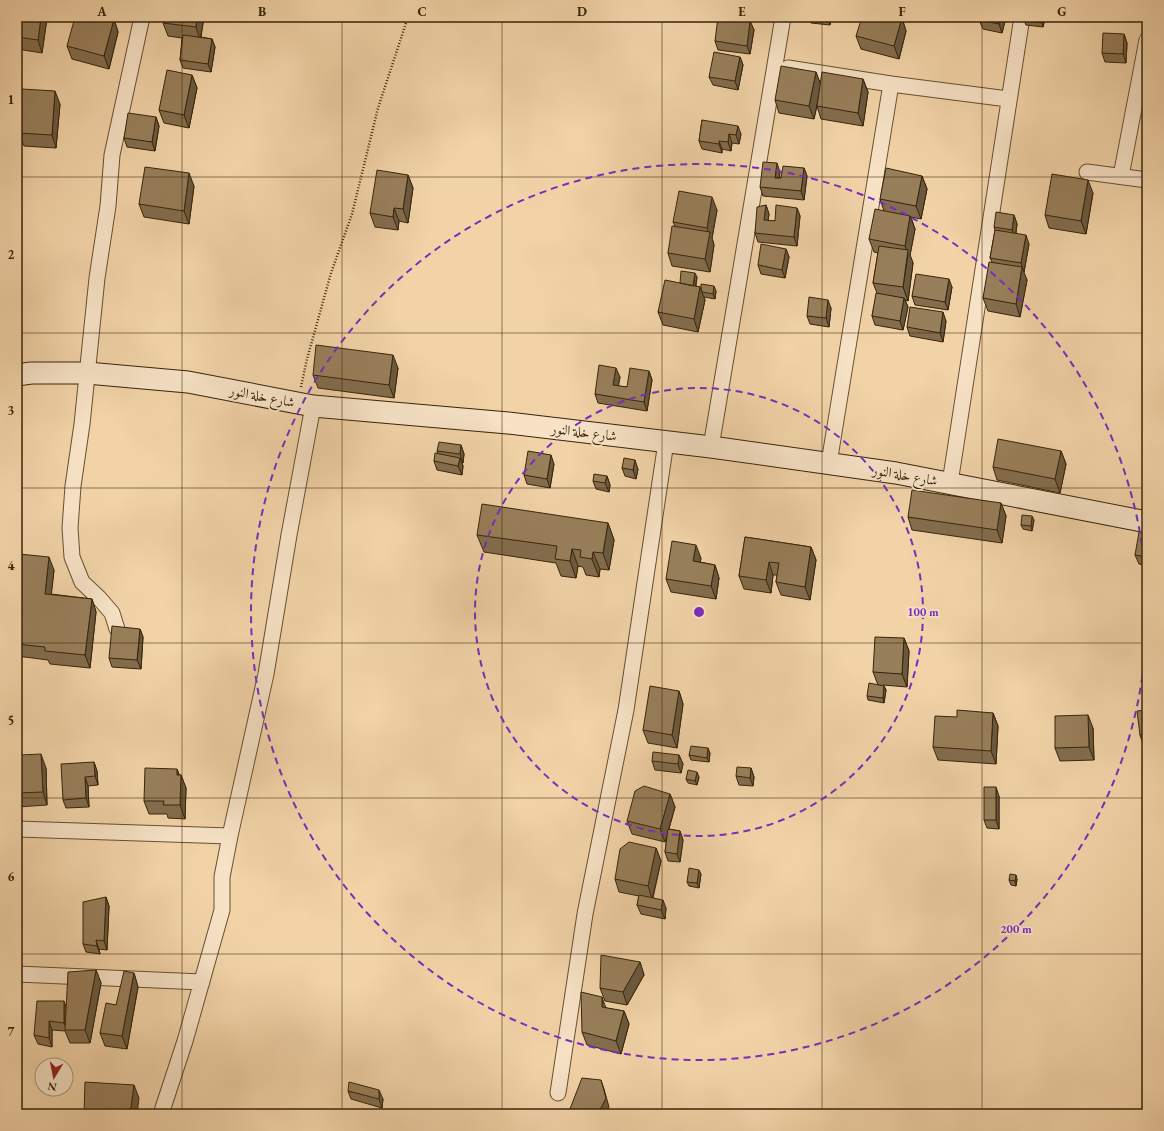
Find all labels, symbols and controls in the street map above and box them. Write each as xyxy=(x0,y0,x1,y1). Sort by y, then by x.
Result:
text: A xyxy=(96,3,107,20)
text: B xyxy=(258,3,266,20)
text: C xyxy=(417,3,427,20)
text: D xyxy=(577,3,587,20)
text: E xyxy=(738,3,746,20)
text: F xyxy=(898,3,906,20)
text: G xyxy=(1057,3,1067,20)
text: 1 xyxy=(8,91,15,108)
text: 2 xyxy=(8,246,15,263)
street label: شارع خلة النور xyxy=(225,380,296,414)
text: 3 xyxy=(8,402,15,419)
street label: شارع خلة النور xyxy=(548,419,618,448)
street label: شارع خلة النور xyxy=(868,460,939,493)
text: 4 xyxy=(8,557,15,574)
text: 100 m xyxy=(907,604,939,620)
centre of rings xyxy=(692,605,706,619)
text: 5 xyxy=(8,712,14,729)
text: 6 xyxy=(8,868,15,885)
text: 200 m xyxy=(1000,921,1032,937)
text: 7 xyxy=(8,1023,15,1040)
north arrow xyxy=(34,1057,74,1097)
text: N xyxy=(47,1079,58,1095)

